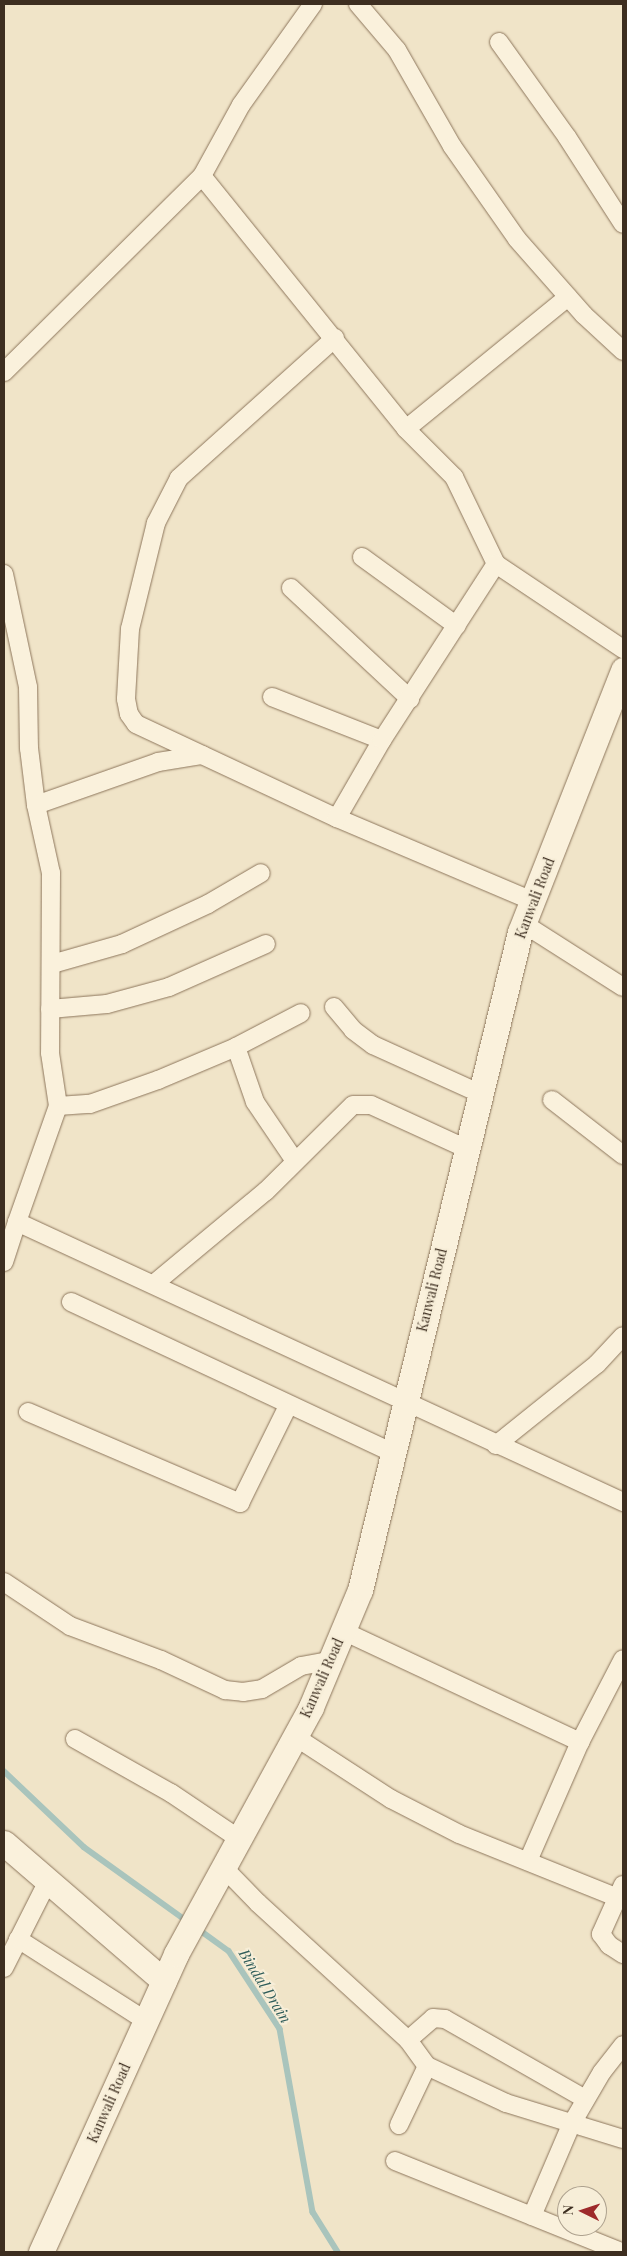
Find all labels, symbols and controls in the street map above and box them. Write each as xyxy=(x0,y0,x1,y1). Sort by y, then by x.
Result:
street label: Kanwali Road xyxy=(512,855,558,941)
street label: Kanwali Road xyxy=(414,1246,450,1334)
street label: Kanwali Road xyxy=(297,1636,347,1720)
water label: Bindal Drain xyxy=(235,1945,295,2027)
street label: Kanwali Road xyxy=(84,2061,134,2145)
north arrow xyxy=(557,2186,607,2236)
text: N xyxy=(558,2204,577,2216)

